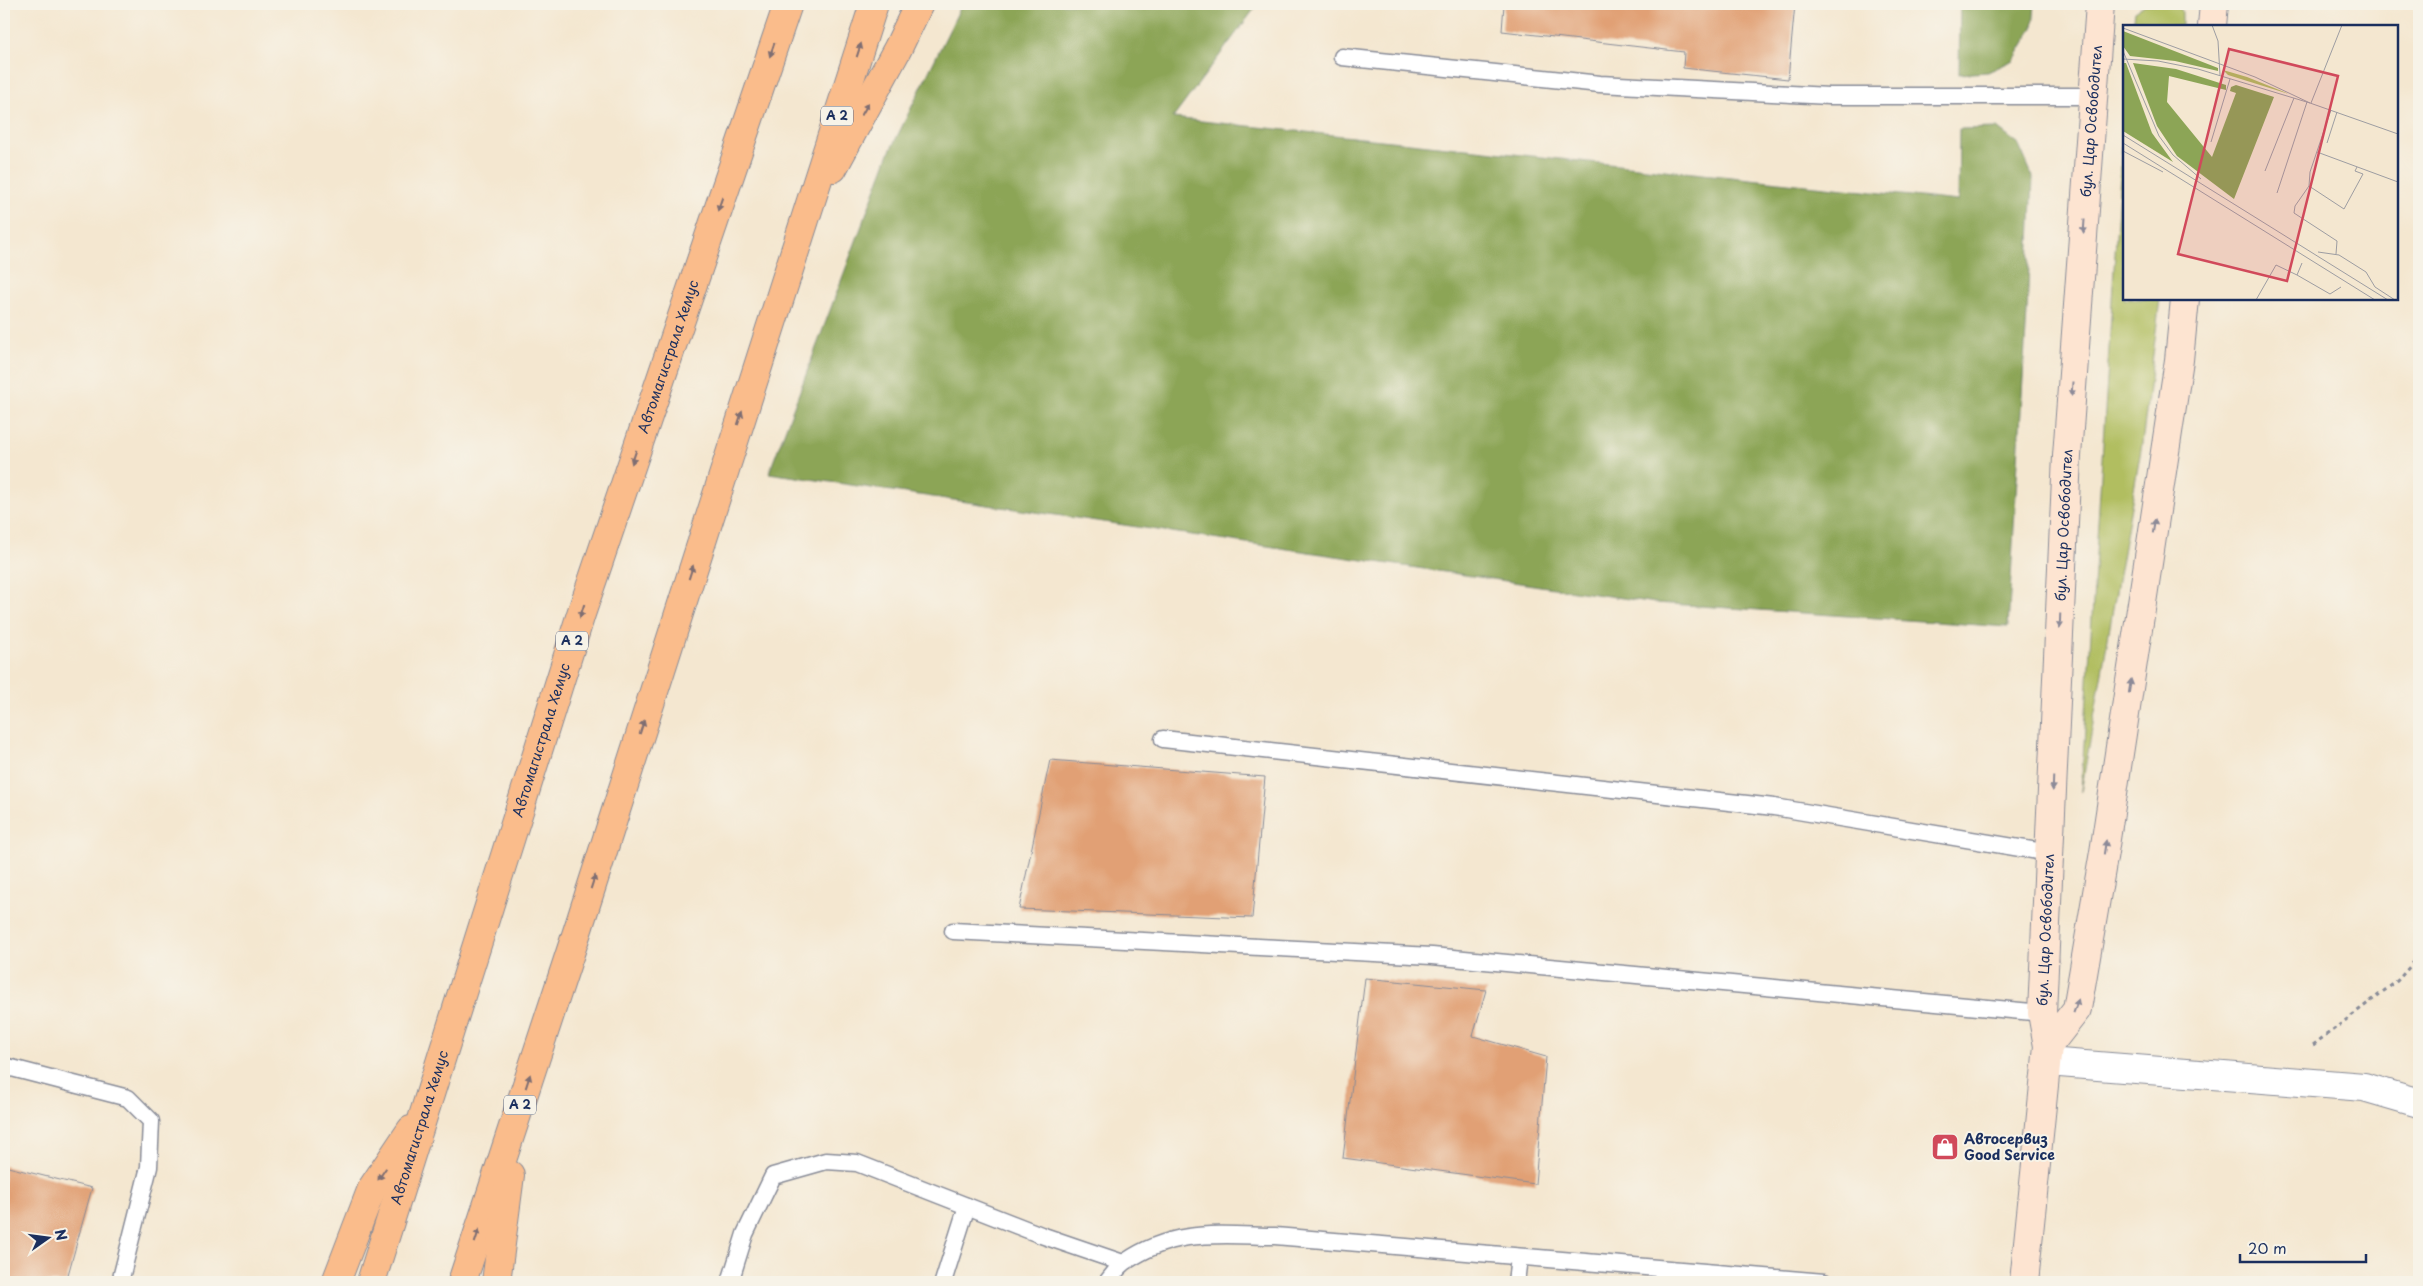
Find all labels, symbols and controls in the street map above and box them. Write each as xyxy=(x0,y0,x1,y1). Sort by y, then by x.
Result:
inset map xyxy=(2123,25,2398,300)
one-way arrow xyxy=(855,42,863,57)
one-way arrow xyxy=(768,43,776,58)
street label: бул. Цар Освободител xyxy=(2075,44,2107,198)
one-way arrow xyxy=(861,102,869,117)
road number: A 2 xyxy=(821,106,853,125)
one-way arrow xyxy=(715,197,723,212)
one-way arrow xyxy=(2079,219,2087,235)
street label: Автомагистрала Хемус xyxy=(632,277,704,436)
one-way arrow xyxy=(2068,381,2076,397)
one-way arrow xyxy=(737,410,744,425)
street label: бул. Цар Освободител xyxy=(2049,448,2077,602)
one-way arrow xyxy=(630,450,638,465)
one-way arrow xyxy=(2150,517,2158,533)
one-way arrow xyxy=(688,565,695,580)
one-way arrow xyxy=(577,604,585,619)
one-way arrow xyxy=(2056,613,2064,629)
road number: A 2 xyxy=(556,631,588,650)
street label: Автомагистрала Хемус xyxy=(507,660,575,820)
one-way arrow xyxy=(2126,678,2134,694)
one-way arrow xyxy=(638,720,646,735)
one-way arrow xyxy=(2049,776,2057,792)
one-way arrow xyxy=(2102,839,2110,855)
street label: бул. Цар Освободител xyxy=(2031,853,2059,1006)
one-way arrow xyxy=(589,875,597,890)
one-way arrow xyxy=(2072,998,2080,1013)
street label: Автомагистрала Хемус xyxy=(385,1047,453,1207)
one-way arrow xyxy=(524,1074,532,1089)
road number: A 2 xyxy=(504,1096,536,1114)
place label: Автосервиз Good Service xyxy=(1964,1128,2055,1165)
shop icon: Автосервиз Good Service xyxy=(1930,1132,1960,1162)
one-way arrow xyxy=(377,1167,386,1180)
north arrow xyxy=(22,1214,72,1264)
text: N xyxy=(50,1227,73,1243)
one-way arrow xyxy=(473,1228,481,1243)
scale bar xyxy=(2240,1231,2367,1263)
text: 20 m xyxy=(2248,1236,2287,1259)

